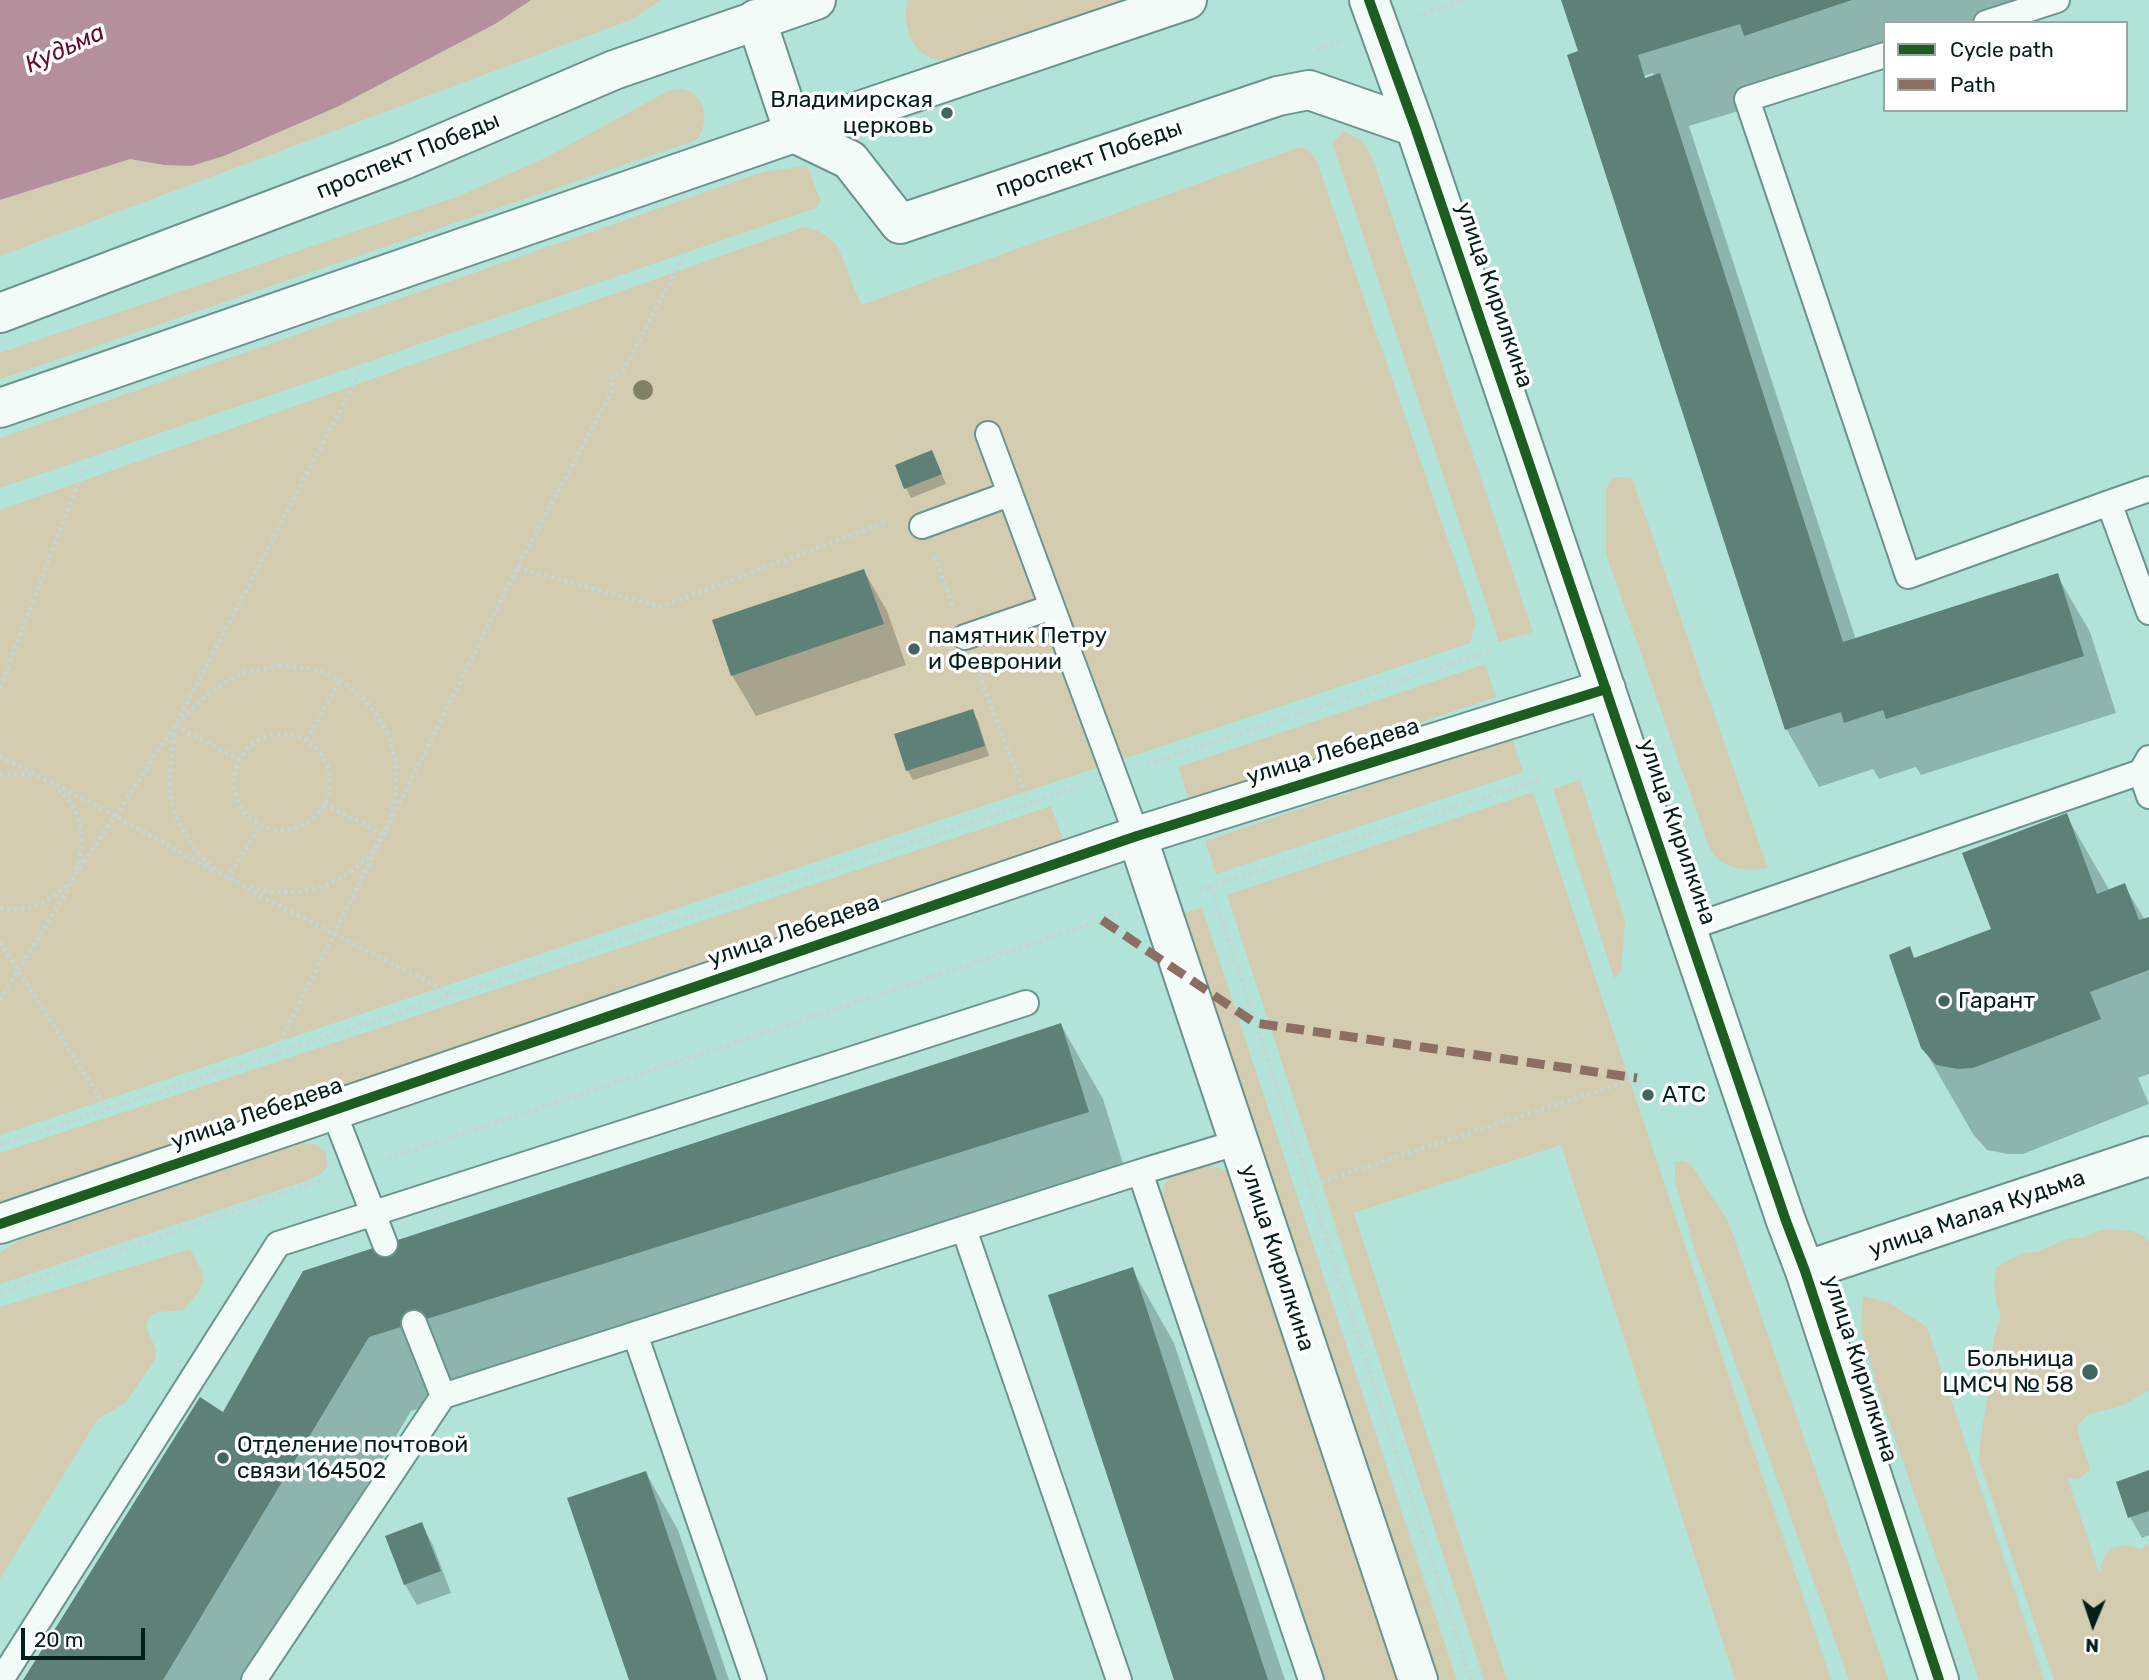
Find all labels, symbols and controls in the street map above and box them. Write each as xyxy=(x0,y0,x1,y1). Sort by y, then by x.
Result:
water label: Кудьма xyxy=(21,18,109,80)
legend xyxy=(1883,21,2128,112)
text: Cycle path xyxy=(1950,37,2054,62)
text: Path xyxy=(1950,72,1996,97)
place label: Владимирская церковь xyxy=(770,86,933,140)
marker: Владимирская церковь xyxy=(939,105,955,121)
street label: проспект Победы xyxy=(312,107,504,205)
street label: проспект Победы xyxy=(992,114,1186,204)
street label: улица Кирилкина xyxy=(1449,199,1539,391)
place label: памятник Петру и Февронии xyxy=(928,622,1107,676)
marker: памятник Петру и Февронии xyxy=(906,641,922,657)
street label: улица Лебедева xyxy=(1243,713,1423,791)
street label: улица Кирилкина xyxy=(1632,736,1722,928)
street label: улица Лебедева xyxy=(705,889,883,973)
place label: Гарант xyxy=(1958,987,2035,1015)
marker: Гарант xyxy=(1936,993,1952,1009)
street label: улица Лебедева xyxy=(168,1072,346,1156)
place label: АТС xyxy=(1662,1081,1706,1109)
marker: АТС xyxy=(1640,1087,1656,1103)
street label: улица Кирилкина xyxy=(1234,1161,1320,1355)
street label: улица Малая Кудьма xyxy=(1865,1164,2089,1264)
street label: улица Кирилкина xyxy=(1817,1272,1903,1466)
place label: Больница ЦМСЧ № 58 xyxy=(1942,1345,2074,1399)
marker: Больница ЦМСЧ № 58 xyxy=(2080,1362,2100,1382)
place label: Отделение почтовой связи 164502 xyxy=(237,1431,468,1485)
marker: Отделение почтовой связи 164502 xyxy=(215,1450,231,1466)
north arrow xyxy=(2058,1589,2128,1659)
scale bar xyxy=(24,1614,149,1658)
text: 20 m xyxy=(34,1627,83,1652)
text: N xyxy=(2085,1634,2099,1657)

